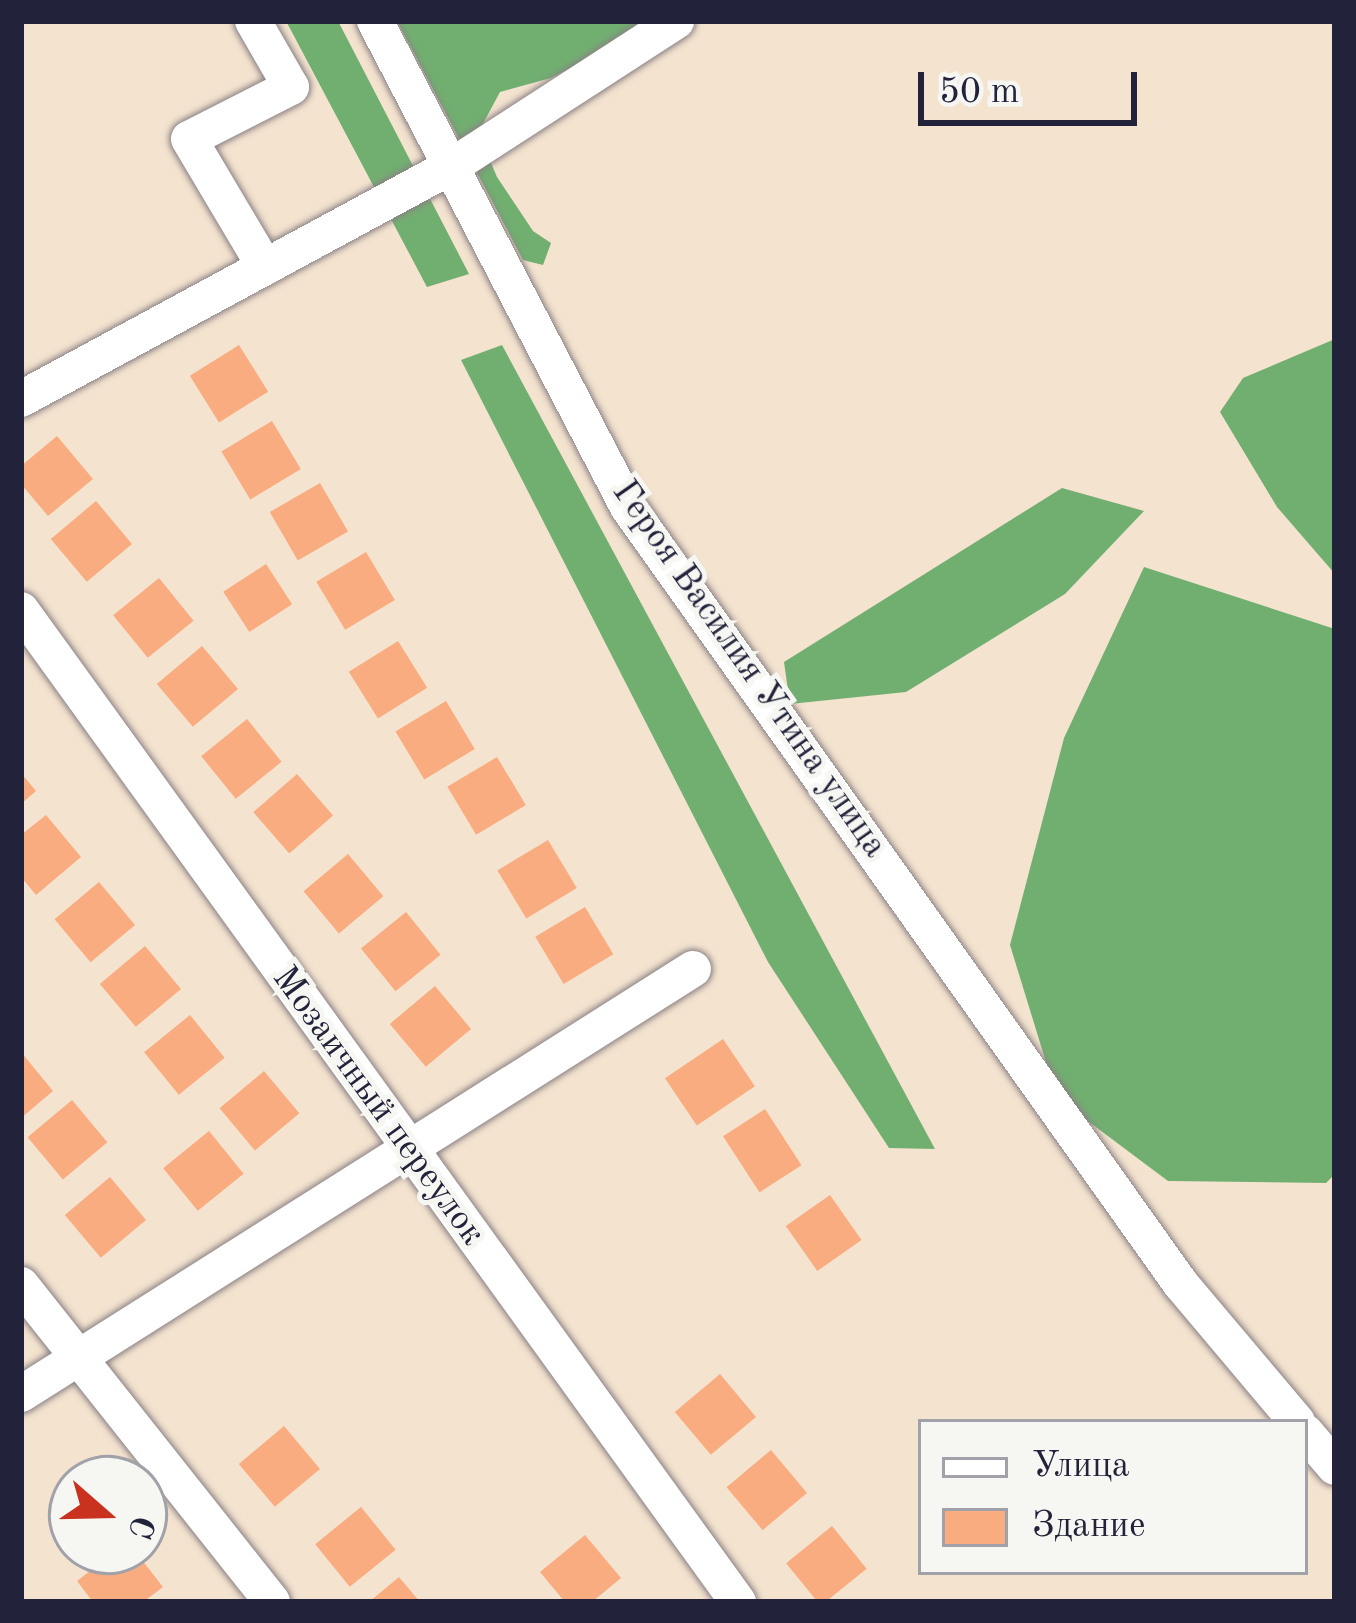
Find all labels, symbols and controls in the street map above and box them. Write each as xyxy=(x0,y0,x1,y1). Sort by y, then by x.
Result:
scale bar xyxy=(924,48,1143,122)
text: 50 m xyxy=(939,75,1019,111)
street label: Героя Василия Утина улица xyxy=(601,473,895,867)
street label: Мозаичный переулок xyxy=(261,959,493,1255)
legend xyxy=(918,1419,1308,1575)
text: Улица xyxy=(1032,1449,1130,1485)
north arrow xyxy=(48,1455,168,1575)
text: Здание xyxy=(1032,1509,1146,1545)
text: С xyxy=(120,1511,159,1542)

